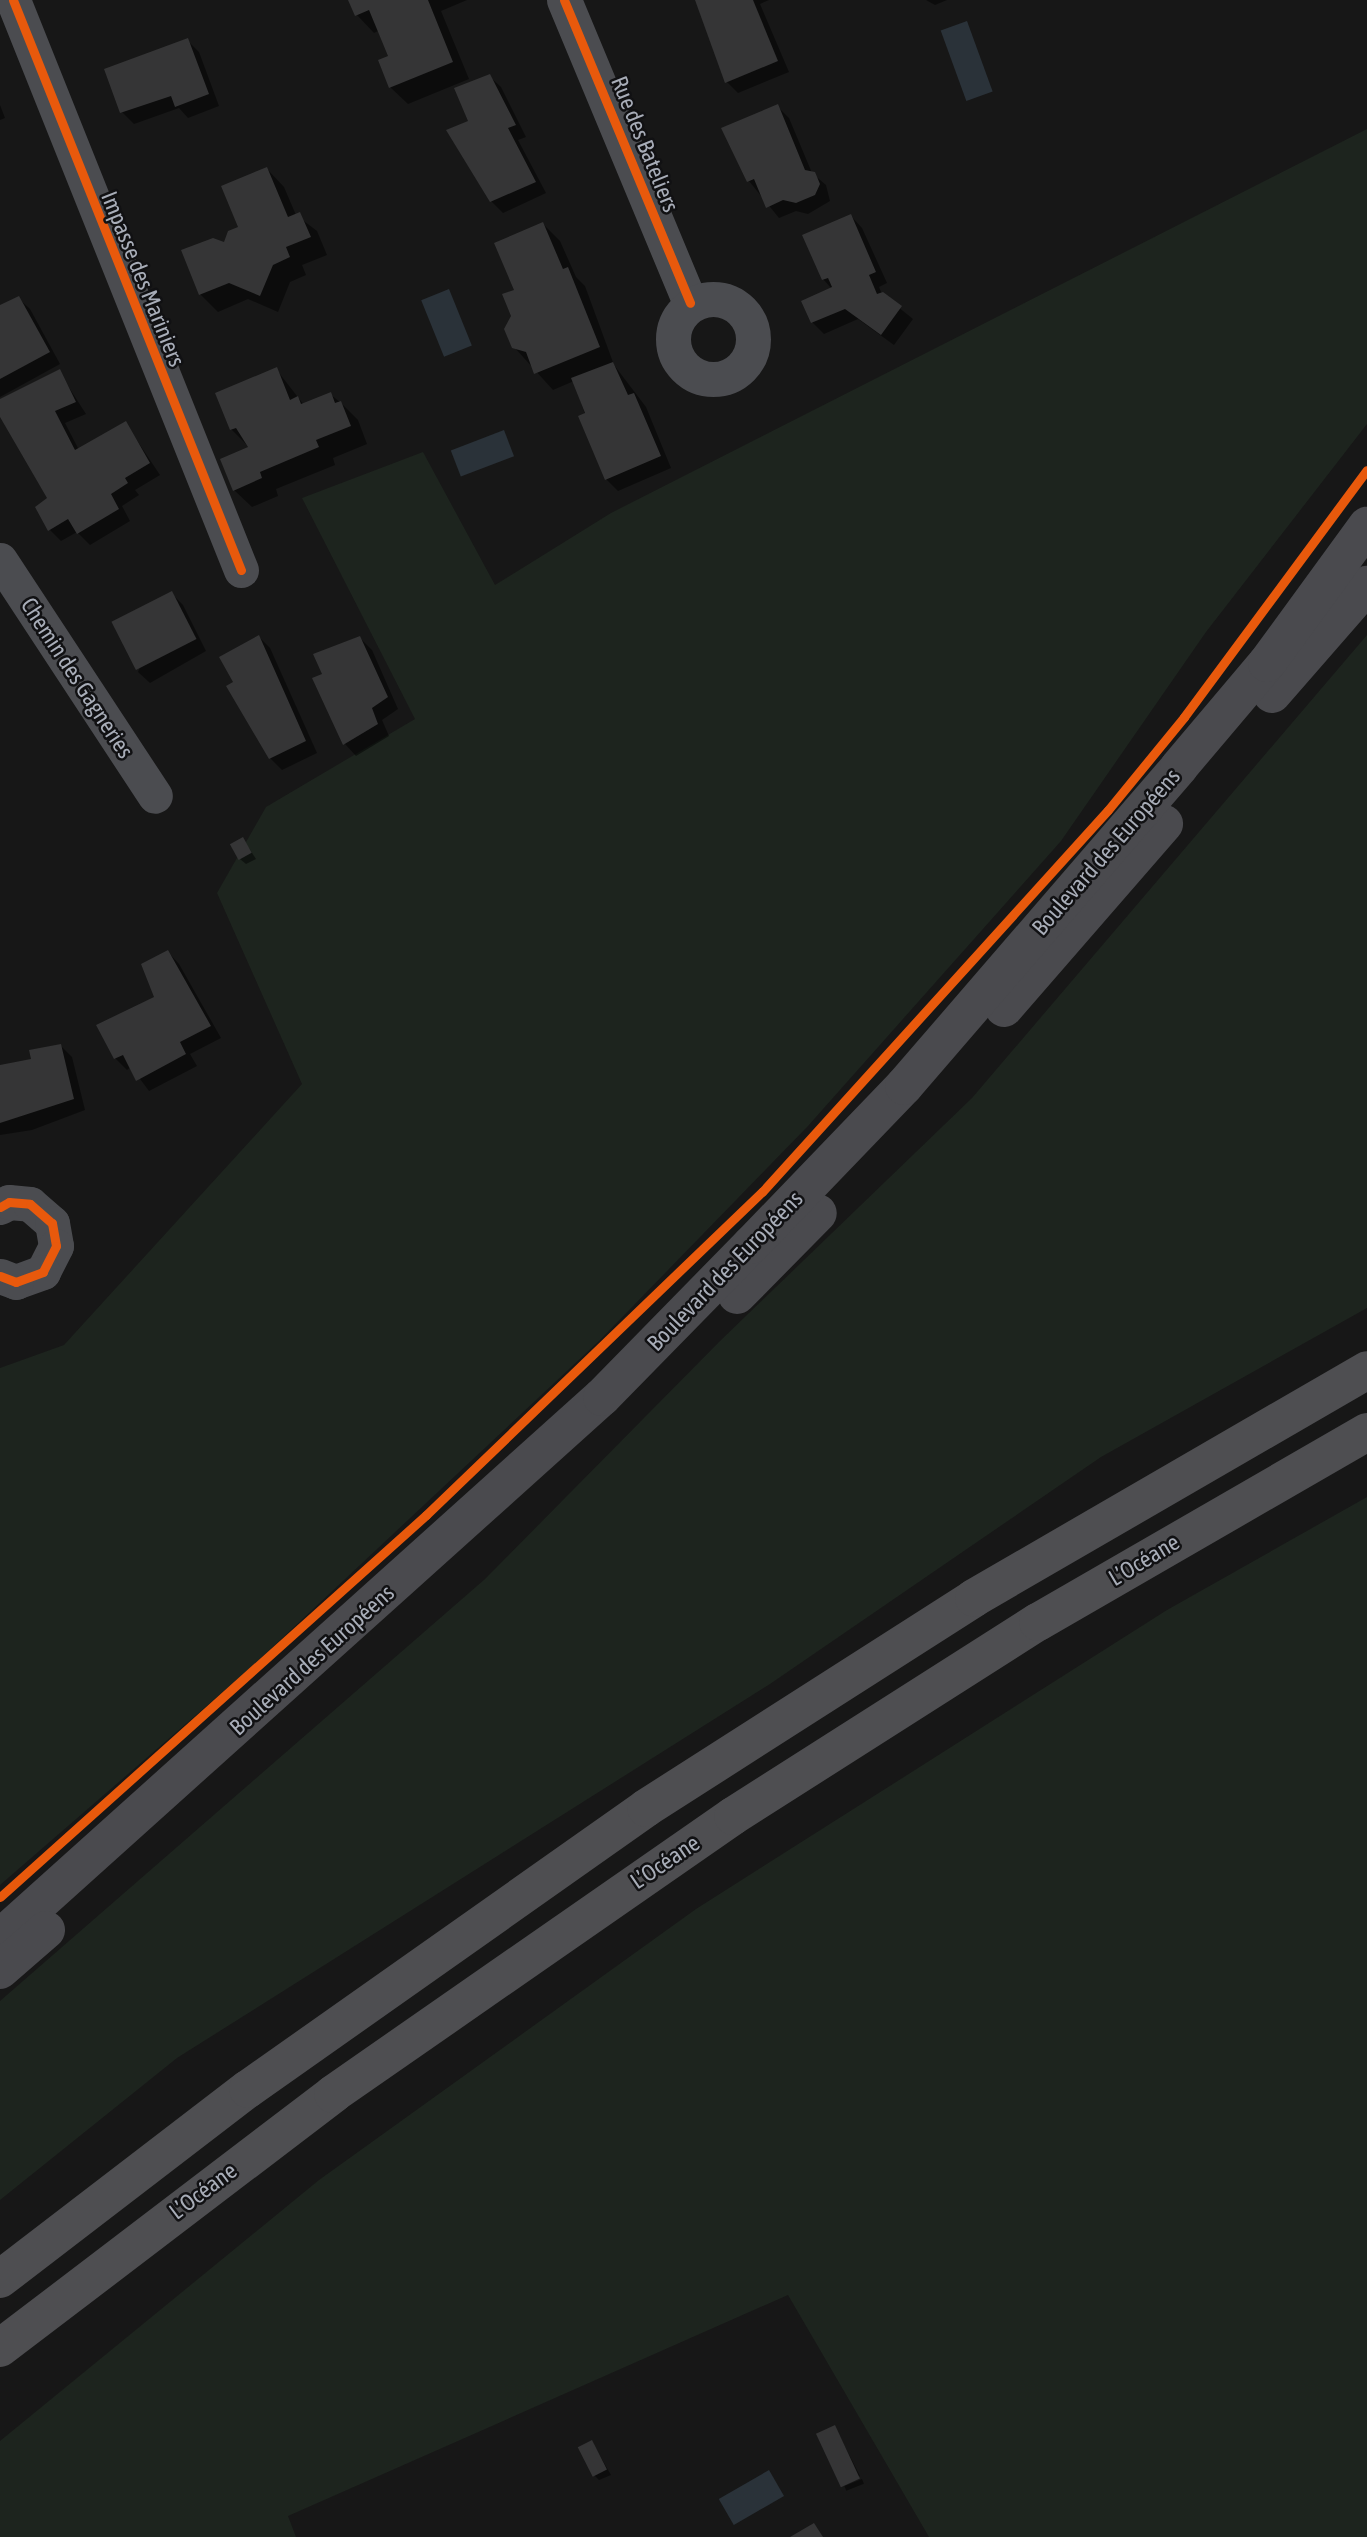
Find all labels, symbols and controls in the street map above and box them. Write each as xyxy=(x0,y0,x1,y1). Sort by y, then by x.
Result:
street label: Rue des Bateliers xyxy=(605,72,685,216)
street label: Impasse des Mariniers xyxy=(95,187,191,371)
street label: Chemin des Gagneries xyxy=(15,593,139,763)
street label: Boulevard des Européens xyxy=(1026,763,1186,941)
street label: Boulevard des Européens xyxy=(642,1185,808,1357)
street label: L’Océane xyxy=(1104,1528,1184,1592)
street label: Boulevard des Européens xyxy=(224,1579,400,1741)
street label: L’Océane xyxy=(625,1829,705,1895)
street label: L’Océane xyxy=(164,2157,242,2225)

